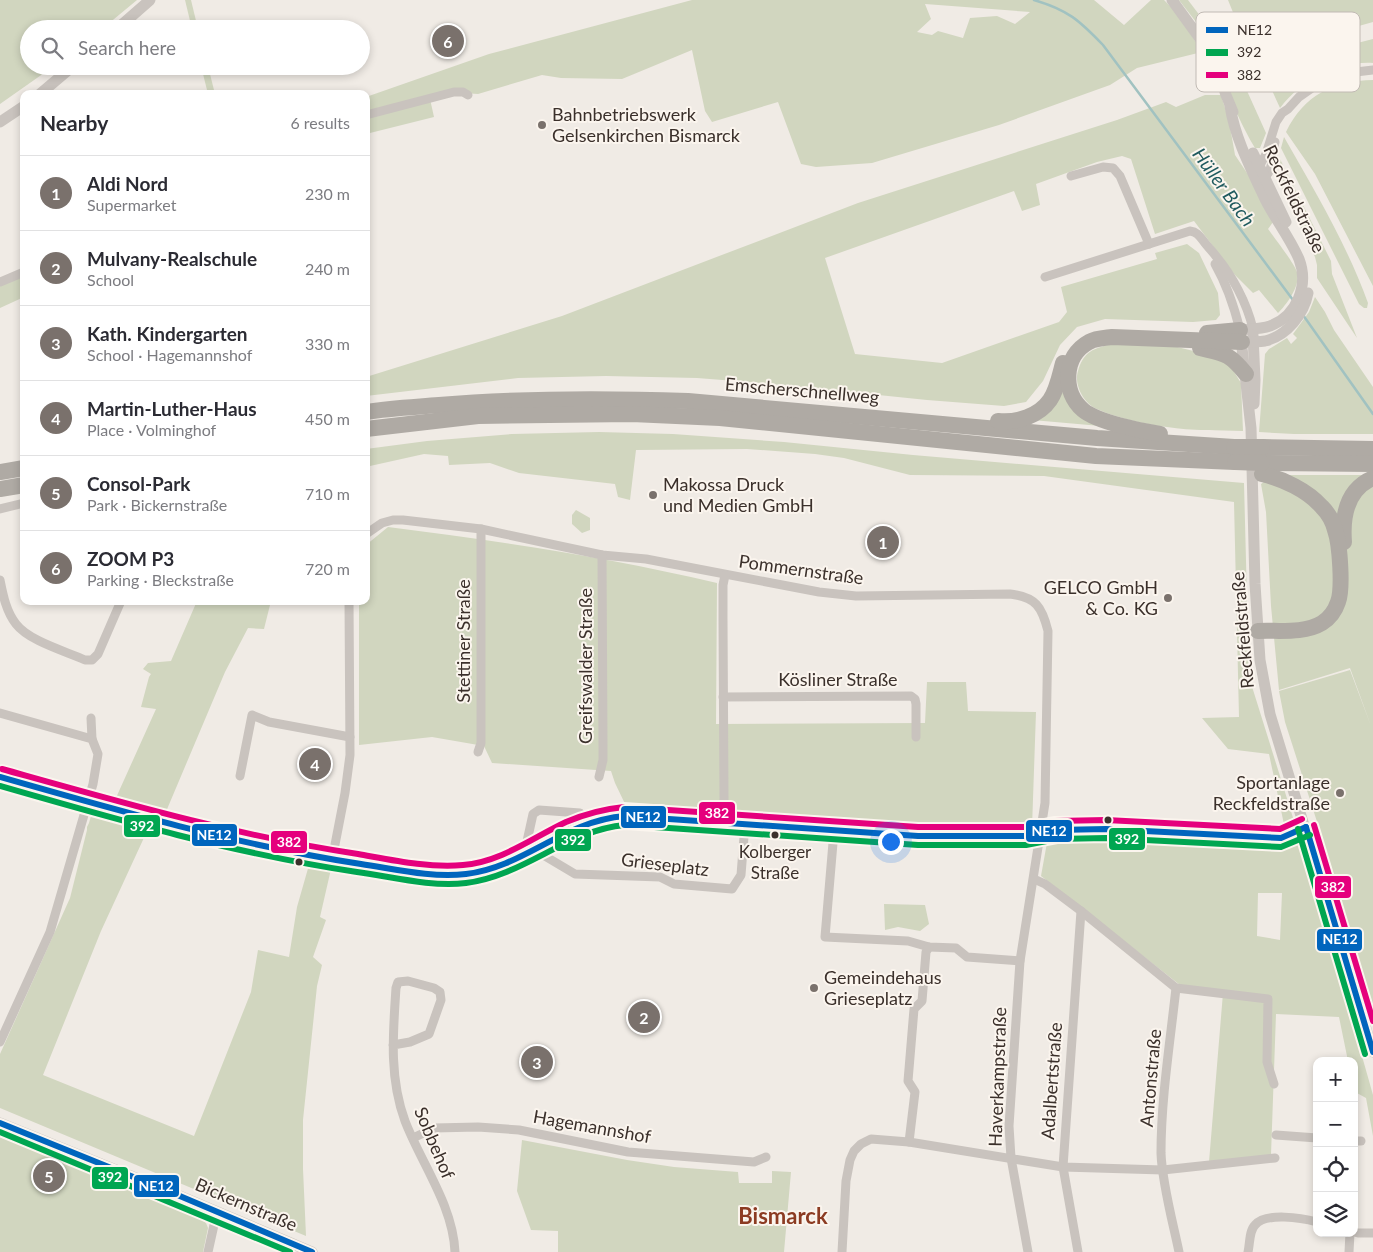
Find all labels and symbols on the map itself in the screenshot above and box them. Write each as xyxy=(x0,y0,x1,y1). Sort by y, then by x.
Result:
legend xyxy=(1196,12,1360,92)
text: NE12 xyxy=(1237,21,1272,38)
pin: 6 xyxy=(432,22,464,60)
text: 392 xyxy=(1237,43,1261,60)
text: 382 xyxy=(1237,66,1261,83)
place label: Bahnbetriebswerk Gelsenkirchen Bismarck xyxy=(552,103,741,146)
marker: Bahnbetriebswerk Gelsenkirchen Bismarck xyxy=(536,119,548,131)
street label: Reckfeldstraße xyxy=(1259,141,1331,256)
water label: Hüller Bach xyxy=(1188,143,1261,230)
street label: Emscherschnellweg xyxy=(724,372,880,408)
place label: Makossa Druck und Medien GmbH xyxy=(663,473,814,516)
marker: Makossa Druck und Medien GmbH xyxy=(647,489,659,501)
pin: 1 xyxy=(867,523,899,561)
street label: Pommernstraße xyxy=(737,549,865,589)
street label: Reckfeldstraße xyxy=(1226,571,1258,689)
place label: GELCO GmbH & Co. KG xyxy=(1044,576,1158,619)
street label: Stettiner Straße xyxy=(452,579,474,703)
street label: Greifswalder Straße xyxy=(574,588,596,744)
marker: GELCO GmbH & Co. KG xyxy=(1162,592,1174,604)
street label: Kösliner Straße xyxy=(778,668,898,690)
pin: 4 xyxy=(299,745,331,783)
place label: Sportanlage Reckfeldstraße xyxy=(1213,771,1330,814)
marker: Sportanlage Reckfeldstraße xyxy=(1334,787,1346,799)
line badge: 382 xyxy=(698,801,736,825)
text: 382 xyxy=(705,804,729,821)
line badge: NE12 xyxy=(620,805,667,829)
text: NE12 xyxy=(625,808,661,825)
line badge: 392 xyxy=(123,814,161,838)
unlabelled marker xyxy=(1103,815,1113,825)
text: 392 xyxy=(130,817,154,834)
line badge: NE12 xyxy=(1025,819,1073,843)
text: NE12 xyxy=(1031,822,1067,839)
line badge: NE12 xyxy=(191,823,238,847)
text: NE12 xyxy=(196,826,232,843)
line badge: 392 xyxy=(1108,827,1146,851)
line badge: 392 xyxy=(554,828,592,852)
your location xyxy=(878,829,904,855)
line badge: 382 xyxy=(270,830,308,854)
marker: Kolberger Straße xyxy=(770,830,780,840)
text: 392 xyxy=(1115,830,1139,847)
text: 392 xyxy=(561,831,585,848)
text: 382 xyxy=(277,833,301,850)
place label: Kolberger Straße xyxy=(739,841,812,883)
street label: Grieseplatz xyxy=(620,848,710,880)
unlabelled marker xyxy=(294,857,304,867)
line badge: 382 xyxy=(1314,875,1352,899)
text: 382 xyxy=(1321,878,1345,895)
line badge: NE12 xyxy=(1316,928,1363,952)
text: NE12 xyxy=(1322,930,1358,947)
place label: Gemeindehaus Grieseplatz xyxy=(824,966,942,1009)
marker: Gemeindehaus Grieseplatz xyxy=(808,982,820,994)
pin: 2 xyxy=(628,998,660,1036)
street label: Haverkampstraße xyxy=(984,1007,1010,1147)
street label: Adalbertstraße xyxy=(1036,1022,1066,1140)
street label: Antonstraße xyxy=(1135,1028,1165,1128)
pin: 3 xyxy=(521,1043,553,1081)
street label: Sobbehof xyxy=(410,1103,460,1182)
street label: Hagemannshof xyxy=(532,1105,653,1147)
pin: 5 xyxy=(33,1157,65,1195)
line badge: 392 xyxy=(91,1166,129,1190)
text: 392 xyxy=(98,1168,122,1185)
street label: Bickernstraße xyxy=(192,1173,301,1235)
line badge: NE12 xyxy=(133,1174,180,1198)
text: NE12 xyxy=(138,1177,174,1194)
district label: Bismarck xyxy=(738,1202,828,1229)

